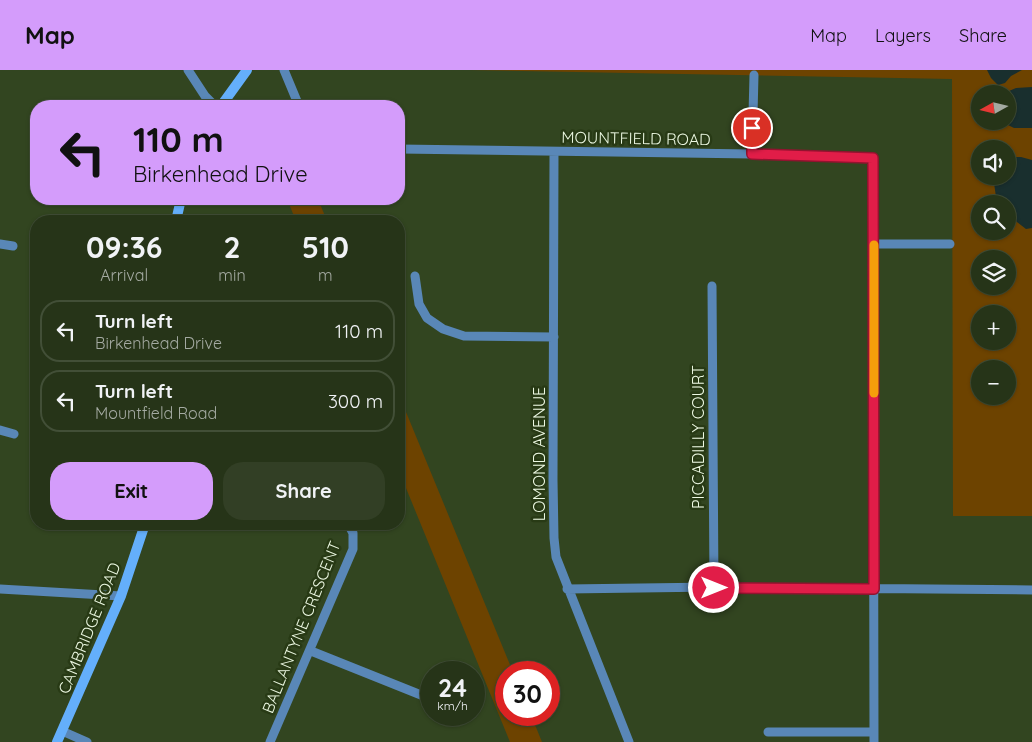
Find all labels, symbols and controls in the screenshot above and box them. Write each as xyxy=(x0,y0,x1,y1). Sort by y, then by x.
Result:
text: Map xyxy=(25,20,75,50)
text: Map xyxy=(810,24,847,47)
text: Layers xyxy=(875,24,931,47)
text: Share xyxy=(959,24,1007,47)
north arrow xyxy=(971,85,1016,130)
map controls xyxy=(971,85,1016,405)
pin xyxy=(731,107,773,149)
icon: arrive xyxy=(738,114,766,142)
text: 110 m xyxy=(133,117,224,161)
icon: left xyxy=(50,120,115,185)
street label: MOUNTFIELD ROAD xyxy=(561,127,711,149)
button: sound xyxy=(971,140,1016,185)
text: Birkenhead Drive xyxy=(133,160,308,188)
button: search xyxy=(971,195,1016,240)
text: 09:36 xyxy=(86,228,162,266)
text: 2 xyxy=(223,228,241,266)
text: 510 xyxy=(302,228,349,266)
button: layers xyxy=(971,250,1016,295)
text: Arrival xyxy=(100,265,148,285)
text: min xyxy=(218,265,246,285)
text: m xyxy=(318,265,333,285)
button: + xyxy=(971,305,1016,350)
text: Turn left xyxy=(95,309,173,333)
icon: left xyxy=(52,317,80,345)
text: 110 m xyxy=(335,319,383,343)
text: Birkenhead Drive xyxy=(95,333,222,353)
button: − xyxy=(971,360,1016,405)
street label: PICCADILLY COURT xyxy=(688,365,708,509)
text: Turn left xyxy=(95,379,173,403)
icon: left xyxy=(52,387,80,415)
street label: LOMOND AVENUE xyxy=(529,387,549,521)
text: 300 m xyxy=(328,389,383,413)
text: Mountfield Road xyxy=(95,403,217,423)
button: Exit xyxy=(50,462,213,520)
button: Share xyxy=(223,462,385,520)
street label: BALLANTYNE CRESCENT xyxy=(257,538,345,716)
street label: CAMBRIDGE ROAD xyxy=(54,559,124,697)
position arrow xyxy=(687,561,739,613)
speed limit sign: 30 xyxy=(495,661,560,726)
text: 24 xyxy=(438,672,467,703)
text: km/h xyxy=(437,698,468,713)

